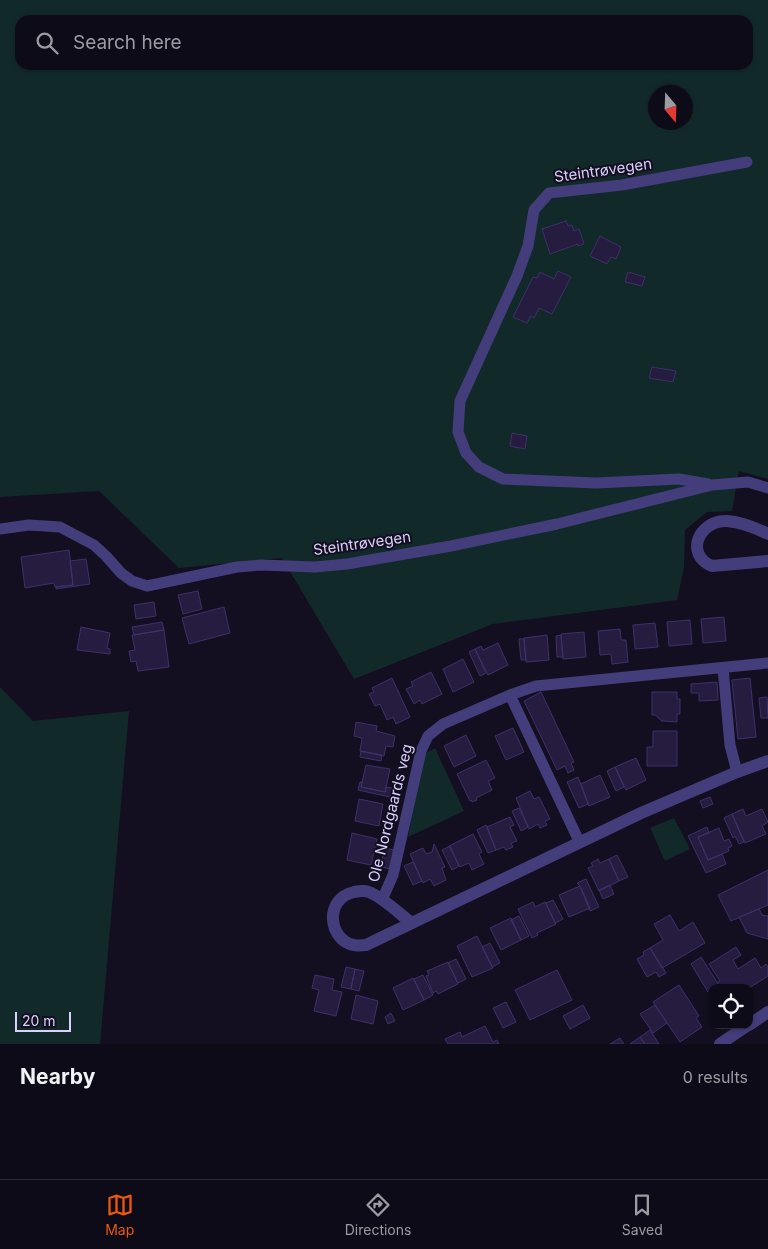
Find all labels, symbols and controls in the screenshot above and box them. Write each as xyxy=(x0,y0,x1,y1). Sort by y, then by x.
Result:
search box xyxy=(15,15,753,70)
icon: search xyxy=(33,29,61,57)
text: Search here xyxy=(73,31,182,54)
north arrow xyxy=(648,85,693,130)
street label: Steintrøvegen xyxy=(553,154,653,186)
street label: Steintrøvegen xyxy=(312,527,412,559)
street label: Ole Nordgaards veg xyxy=(364,742,416,884)
map controls xyxy=(708,984,753,1029)
button: locate xyxy=(708,984,753,1029)
scale bar xyxy=(15,1009,71,1032)
text: 20 m xyxy=(22,1012,56,1029)
text: Nearby xyxy=(20,1064,95,1089)
text: 0 results xyxy=(683,1067,748,1087)
tab: Map xyxy=(105,1191,134,1238)
tab: Directions xyxy=(345,1191,411,1238)
tab: Saved xyxy=(622,1191,663,1238)

